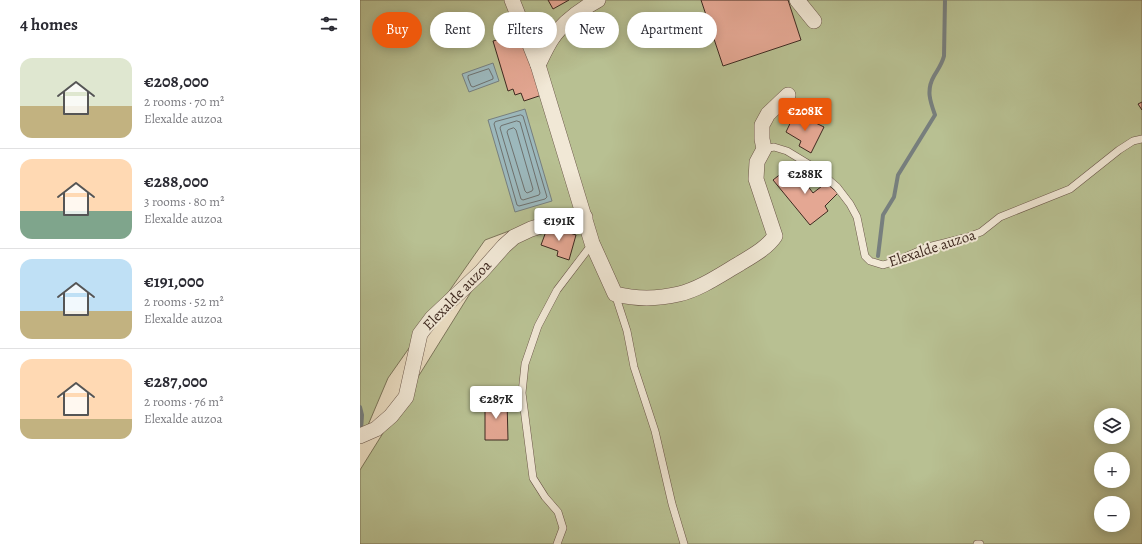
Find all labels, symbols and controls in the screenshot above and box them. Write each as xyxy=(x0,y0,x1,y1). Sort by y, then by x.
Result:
chip: Buy xyxy=(372,12,422,48)
chip: Rent xyxy=(430,12,485,48)
chip: Filters xyxy=(493,12,557,48)
chip: New xyxy=(565,12,619,48)
chip: Apartment xyxy=(627,12,717,48)
text: 4 homes xyxy=(20,13,78,36)
icon: filters xyxy=(318,13,340,35)
text: €208,000 xyxy=(144,70,209,93)
icon: home xyxy=(52,74,100,122)
text: 2 rooms · 70 m² xyxy=(144,93,224,110)
pin: €208K xyxy=(777,98,833,132)
text: €208K xyxy=(787,102,823,119)
text: Elexalde auzoa xyxy=(144,110,223,127)
pin: €288K xyxy=(777,161,833,195)
text: €288K xyxy=(788,165,822,182)
text: €288,000 xyxy=(144,170,209,193)
icon: home xyxy=(52,175,100,223)
text: 3 rooms · 80 m² xyxy=(144,193,224,210)
pin: €191K xyxy=(531,208,587,242)
text: Elexalde auzoa xyxy=(144,210,223,227)
text: €191K xyxy=(543,212,575,229)
street label: Elexalde auzoa xyxy=(886,224,978,272)
street label: Elexalde auzoa xyxy=(418,255,496,335)
text: €191,000 xyxy=(144,270,204,293)
icon: home xyxy=(52,275,100,323)
text: 2 rooms · 52 m² xyxy=(144,293,224,310)
text: Elexalde auzoa xyxy=(144,310,223,327)
text: €287,000 xyxy=(144,370,208,393)
icon: home xyxy=(52,375,100,423)
pin: €287K xyxy=(468,386,524,420)
text: €287K xyxy=(479,390,513,407)
text: 2 rooms · 76 m² xyxy=(144,393,223,410)
map controls xyxy=(1094,408,1130,532)
button: layers xyxy=(1094,408,1130,444)
text: Elexalde auzoa xyxy=(144,410,223,427)
button: + xyxy=(1094,452,1130,488)
button: − xyxy=(1094,496,1130,532)

